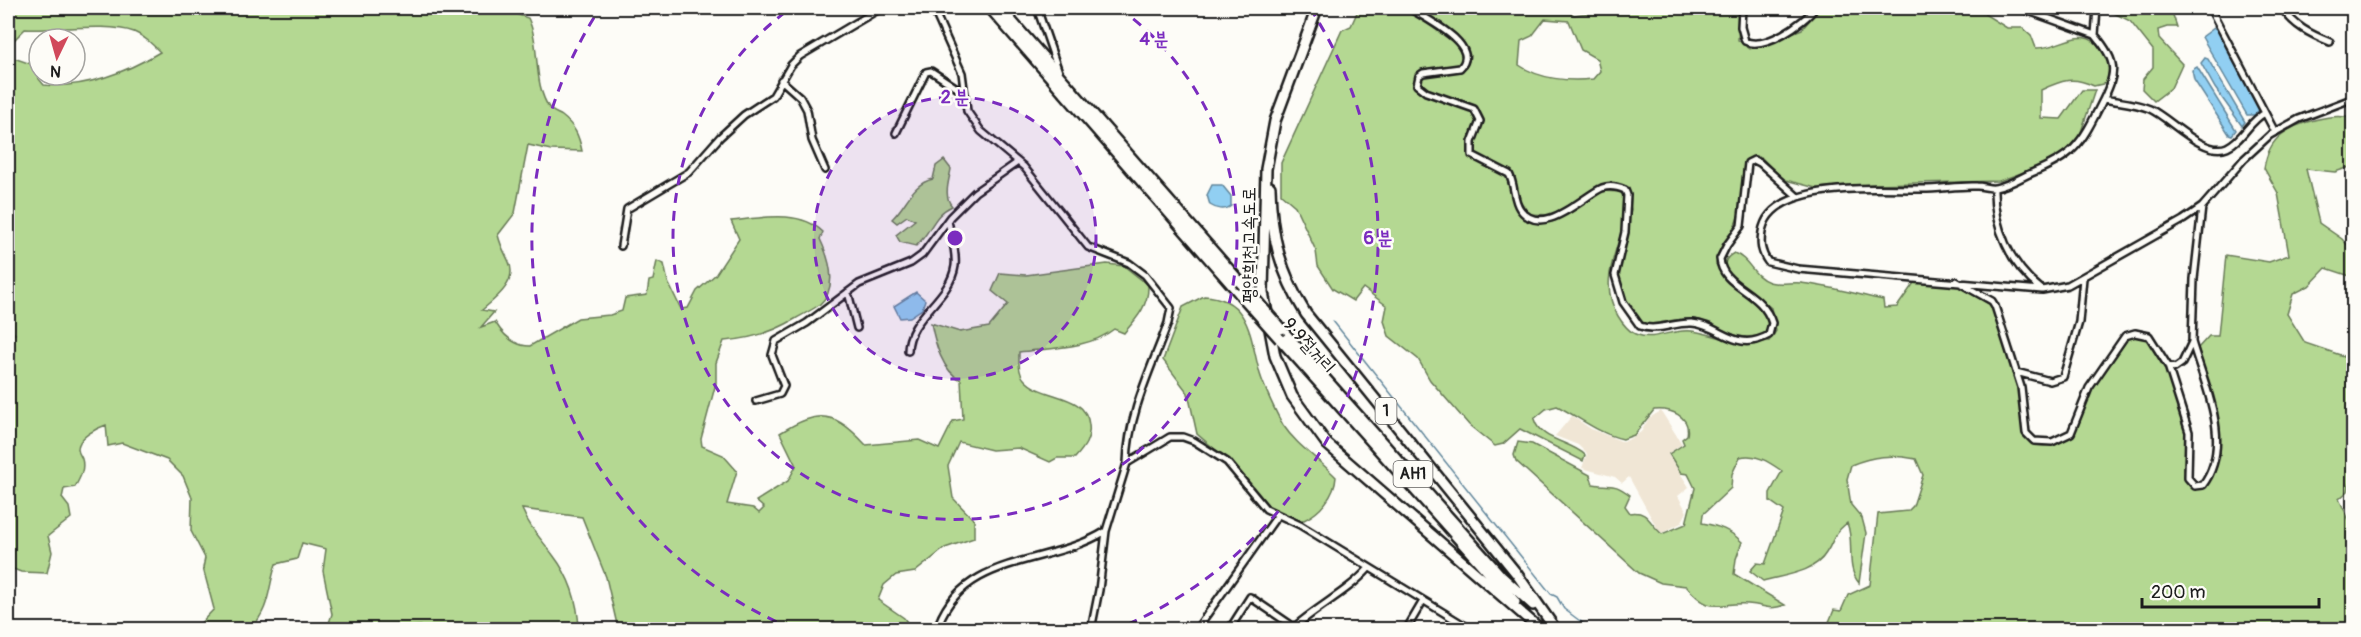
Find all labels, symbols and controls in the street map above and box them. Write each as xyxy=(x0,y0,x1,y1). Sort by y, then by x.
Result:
north arrow xyxy=(27,27,87,87)
text: 4 분 xyxy=(1140,28,1168,51)
text: N xyxy=(49,60,62,81)
text: 2 분 xyxy=(941,86,969,109)
street label: 평양희천고속도로 xyxy=(1238,187,1261,303)
text: 6 분 xyxy=(1364,227,1392,250)
centre of rings xyxy=(945,228,965,248)
street label: 9·9절거리 xyxy=(1278,313,1340,379)
road number: 1 xyxy=(1376,398,1396,424)
road number: AH1 xyxy=(1394,461,1432,487)
scale bar xyxy=(2142,571,2319,609)
text: 200 m xyxy=(2151,581,2206,604)

